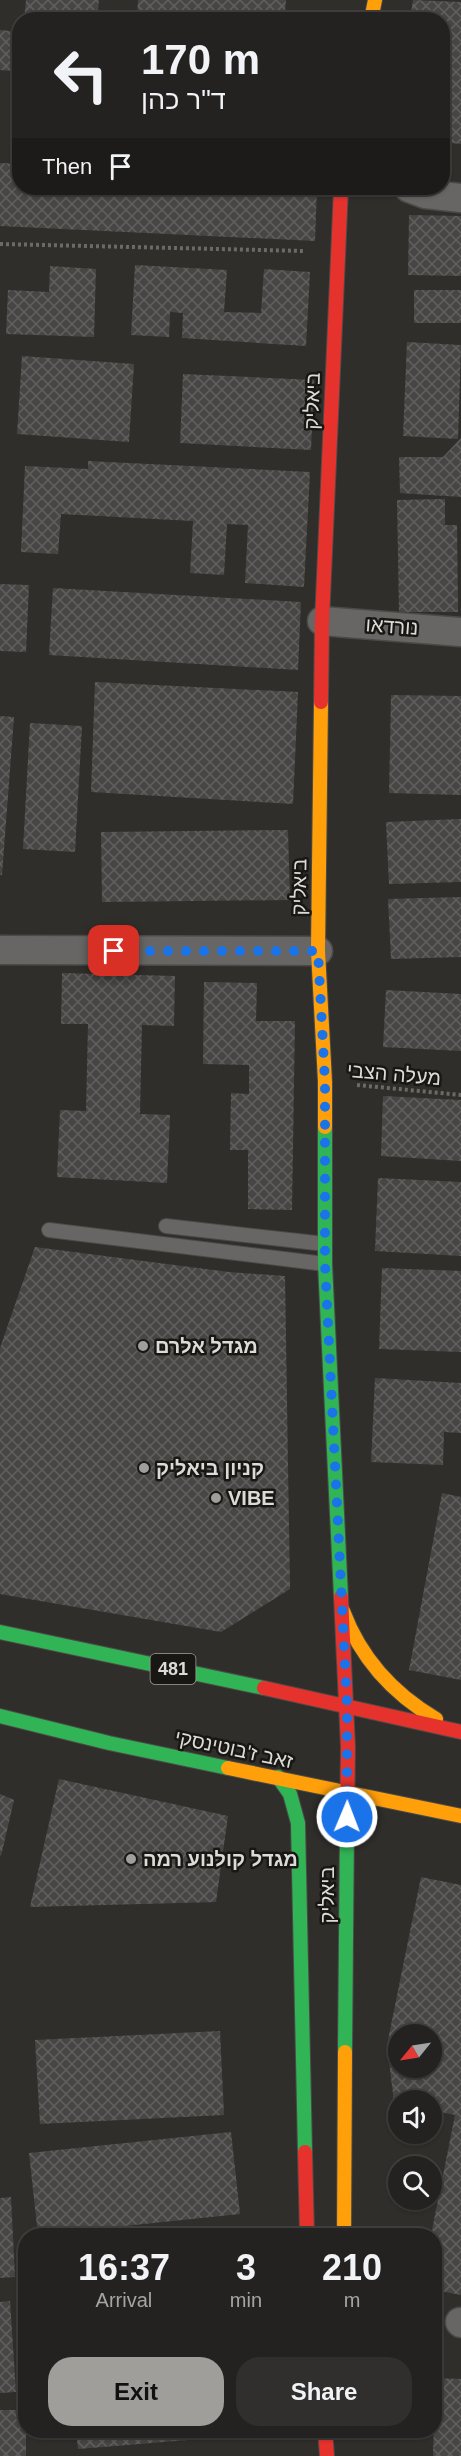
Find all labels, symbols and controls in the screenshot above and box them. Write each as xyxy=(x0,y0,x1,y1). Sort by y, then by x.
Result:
icon: left xyxy=(42,36,120,114)
text: 170 m xyxy=(141,36,260,83)
text: ד"ר כהן xyxy=(141,85,226,115)
icon: arrive xyxy=(104,150,137,183)
text: Then xyxy=(42,154,92,179)
street label: ביאליק xyxy=(300,372,324,430)
street label: נורדאו xyxy=(365,613,419,639)
street label: ביאליק xyxy=(288,858,310,916)
pin xyxy=(88,925,139,976)
icon: arrive xyxy=(97,934,130,967)
street label: מעלה הצבי xyxy=(346,1059,442,1089)
place label: מגדל אלרם xyxy=(155,1335,258,1357)
marker: מגדל אלרם xyxy=(136,1339,150,1353)
place label: קניון ביאליק xyxy=(156,1457,264,1479)
marker: קניון ביאליק xyxy=(137,1461,151,1475)
place label: VIBE xyxy=(228,1487,275,1509)
marker: VIBE xyxy=(209,1491,223,1505)
road number: 481 xyxy=(150,1654,195,1684)
street label: זאב ז'בוטינסקי xyxy=(173,1726,296,1772)
position arrow xyxy=(315,1785,379,1849)
place label: מגדל קולנוע רמה xyxy=(143,1848,298,1870)
marker: מגדל קולנוע רמה xyxy=(124,1852,138,1866)
street label: ביאליק xyxy=(316,1867,338,1923)
north arrow xyxy=(388,2024,442,2078)
map controls xyxy=(388,2024,442,2210)
button: sound xyxy=(388,2090,442,2144)
button: search xyxy=(388,2156,442,2210)
text: 16:37 xyxy=(78,2247,170,2288)
text: 3 xyxy=(236,2247,256,2288)
text: 210 xyxy=(322,2247,382,2288)
text: Arrival xyxy=(96,2289,152,2311)
text: min xyxy=(230,2289,262,2311)
text: m xyxy=(344,2289,360,2311)
button: Exit xyxy=(48,2357,224,2426)
button: Share xyxy=(236,2357,412,2426)

